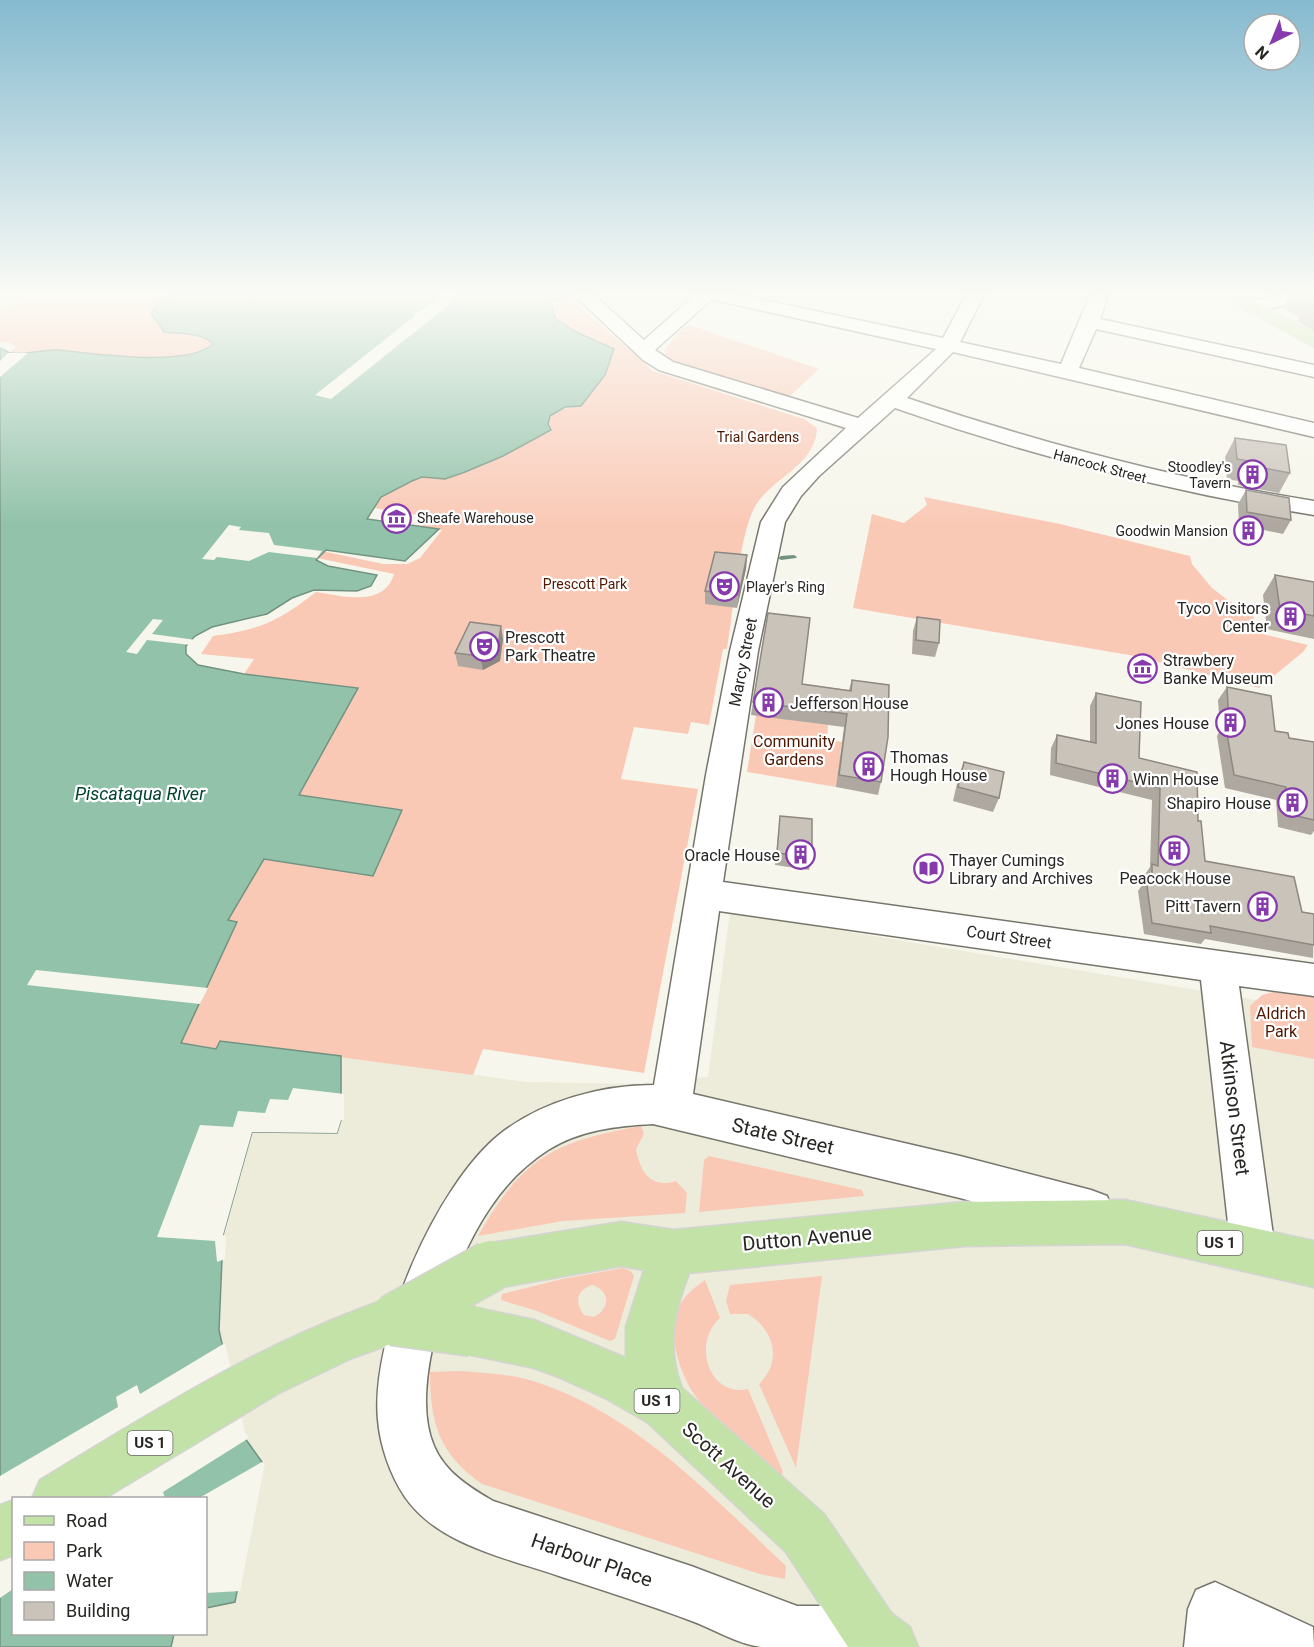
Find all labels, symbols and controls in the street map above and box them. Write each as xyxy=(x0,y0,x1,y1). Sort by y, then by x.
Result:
north arrow xyxy=(1242,12,1302,72)
text: N xyxy=(1252,42,1273,63)
park label: Trial Gardens xyxy=(717,429,799,445)
street label: Hancock Street xyxy=(1052,446,1149,486)
place label: Stoodley's Tavern xyxy=(1168,459,1231,491)
building icon: Stoodley's Tavern xyxy=(1236,459,1268,491)
museum icon: Sheafe Warehouse xyxy=(380,502,412,534)
place label: Sheafe Warehouse xyxy=(417,510,534,526)
building icon: Goodwin Mansion xyxy=(1233,515,1265,547)
place label: Goodwin Mansion xyxy=(1116,523,1228,539)
theatre icon: Player's Ring xyxy=(709,571,741,603)
park label: Prescott Park xyxy=(543,576,628,592)
place label: Player's Ring xyxy=(746,579,825,595)
place label: Tyco Visitors Center xyxy=(1177,599,1270,636)
building icon: Tyco Visitors Center xyxy=(1274,601,1306,633)
street label: Marcy Street xyxy=(725,616,761,708)
place label: Prescott Park Theatre xyxy=(505,628,595,665)
theatre icon: Prescott Park Theatre xyxy=(468,630,500,662)
place label: Strawbery Banke Museum xyxy=(1163,651,1273,688)
museum icon: Strawbery Banke Museum xyxy=(1126,653,1158,685)
building icon: Jefferson House xyxy=(753,687,785,719)
place label: Jefferson House xyxy=(790,694,908,713)
building icon: Jones House xyxy=(1214,707,1246,739)
place label: Jones House xyxy=(1115,714,1209,733)
park label: Community Gardens xyxy=(753,732,835,769)
place label: Thomas Hough House xyxy=(890,748,987,785)
building icon: Thomas Hough House xyxy=(853,750,885,782)
building icon: Winn House xyxy=(1096,763,1128,795)
place label: Winn House xyxy=(1133,770,1219,789)
water label: Piscataqua River xyxy=(75,783,206,804)
building icon: Shapiro House xyxy=(1276,787,1308,819)
place label: Shapiro House xyxy=(1167,794,1271,813)
building icon: Peacock House xyxy=(1159,834,1191,866)
building icon: Oracle House xyxy=(785,839,817,871)
place label: Oracle House xyxy=(684,846,780,865)
place label: Thayer Cumings Library and Archives xyxy=(949,851,1093,888)
library icon: Thayer Cumings Library and Archives xyxy=(912,853,944,885)
place label: Peacock House xyxy=(1119,869,1231,888)
building icon: Pitt Tavern xyxy=(1246,890,1278,922)
place label: Pitt Tavern xyxy=(1165,897,1241,916)
street label: Court Street xyxy=(965,922,1053,952)
park label: Aldrich Park xyxy=(1256,1004,1306,1041)
street label: Atkinson Street xyxy=(1215,1039,1255,1177)
street label: State Street xyxy=(730,1113,836,1159)
street label: Dutton Avenue xyxy=(741,1220,873,1256)
road number: US 1 xyxy=(1198,1231,1242,1255)
road number: US 1 xyxy=(634,1389,680,1413)
street label: Scott Avenue xyxy=(677,1417,781,1513)
road number: US 1 xyxy=(128,1431,172,1455)
legend xyxy=(12,1497,207,1635)
text: Road xyxy=(66,1510,107,1531)
street label: Harbour Place xyxy=(528,1528,656,1592)
text: Park xyxy=(66,1540,103,1561)
text: Water xyxy=(66,1570,113,1591)
text: Building xyxy=(66,1600,130,1621)

